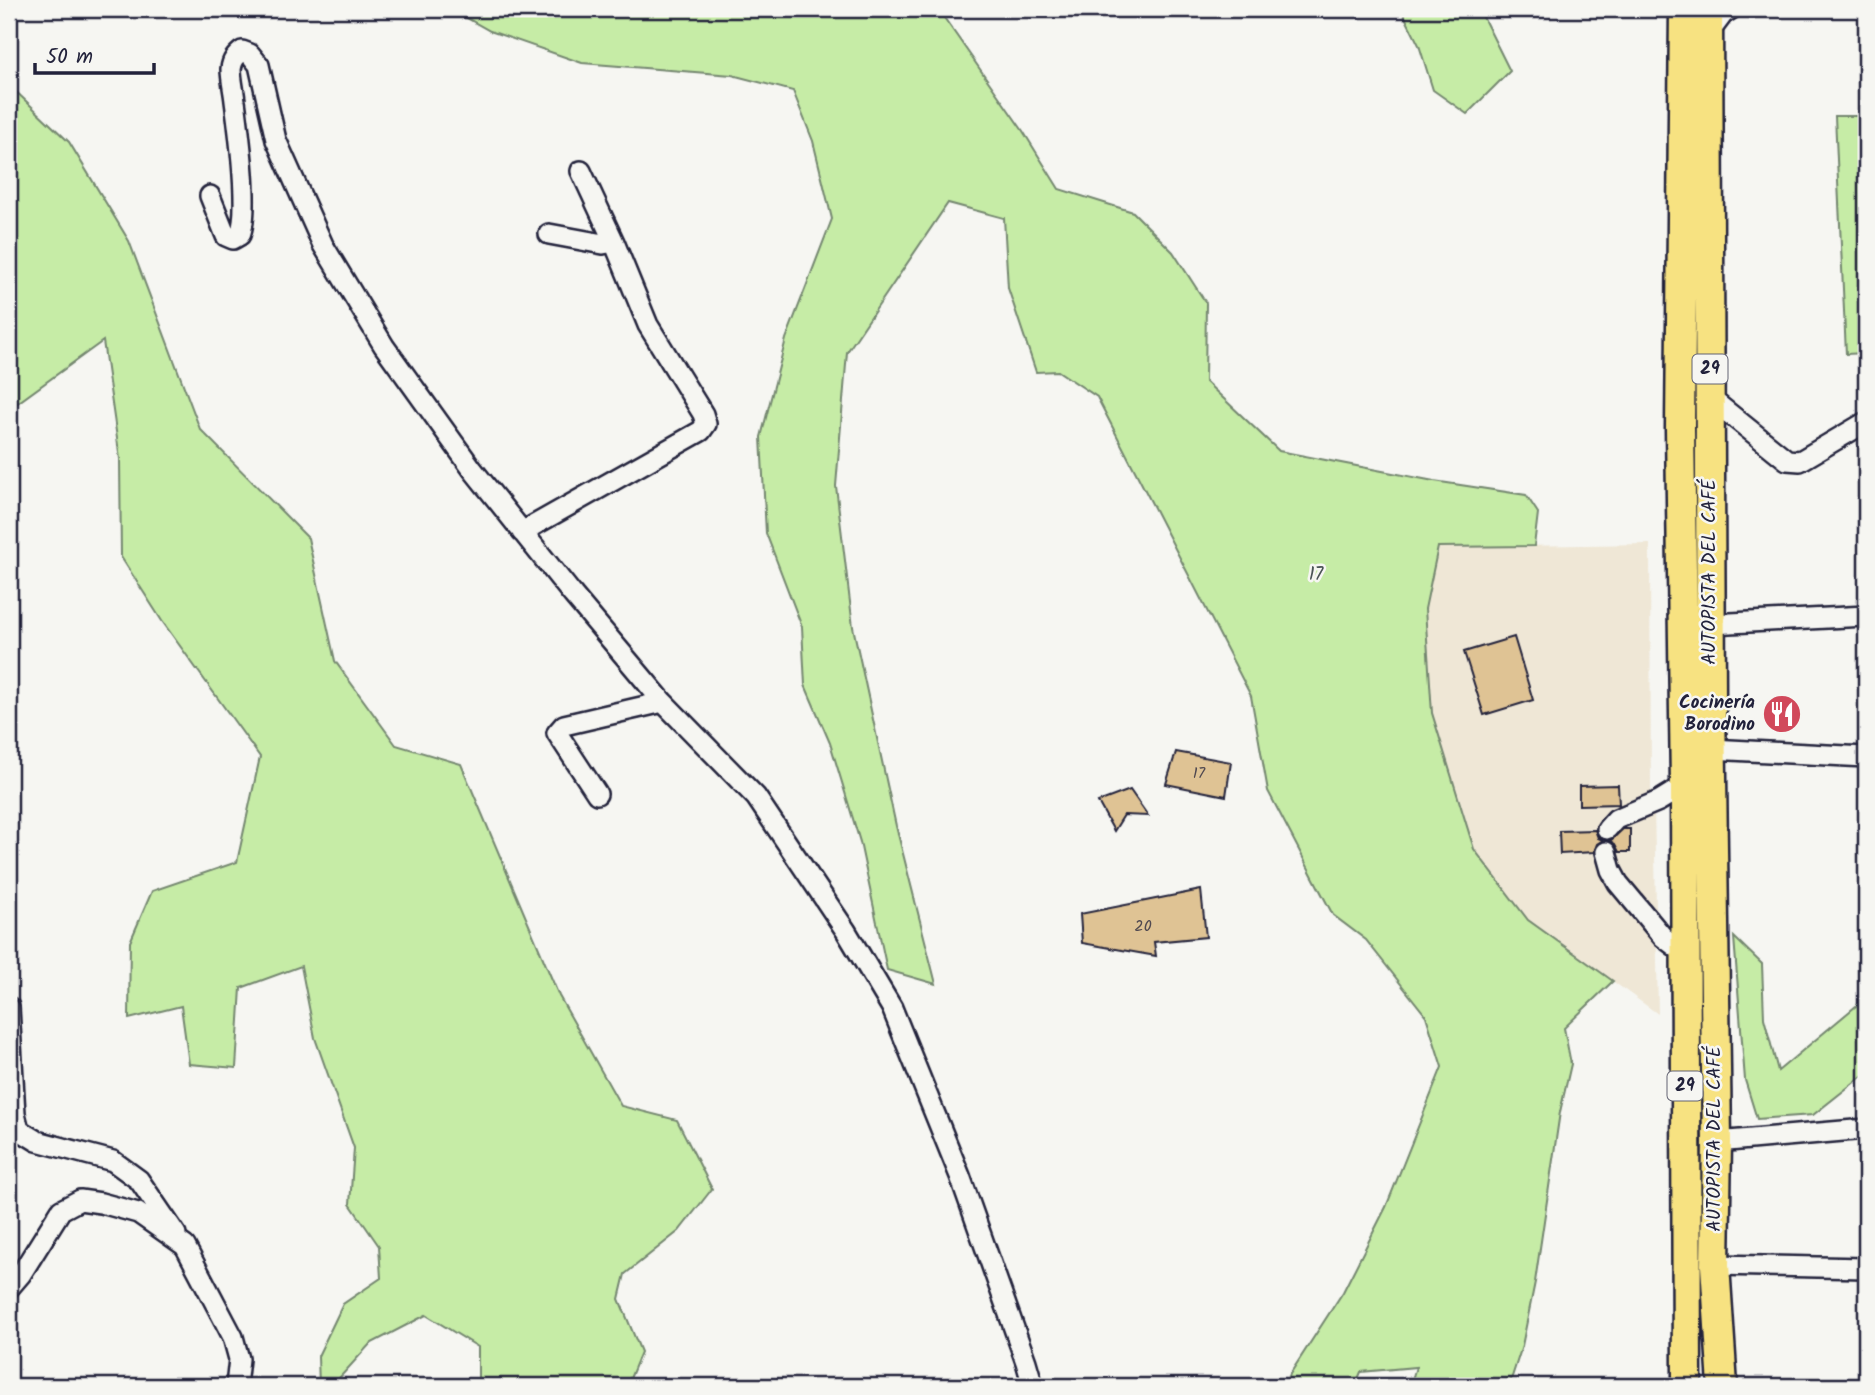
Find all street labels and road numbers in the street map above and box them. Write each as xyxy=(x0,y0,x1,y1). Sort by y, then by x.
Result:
road number: 29 xyxy=(1692,354,1728,384)
street label: AUTOPISTA DEL CAFÉ xyxy=(1695,478,1725,665)
street label: AUTOPISTA DEL CAFÉ xyxy=(1700,1045,1730,1232)
road number: 29 xyxy=(1668,1072,1702,1100)

